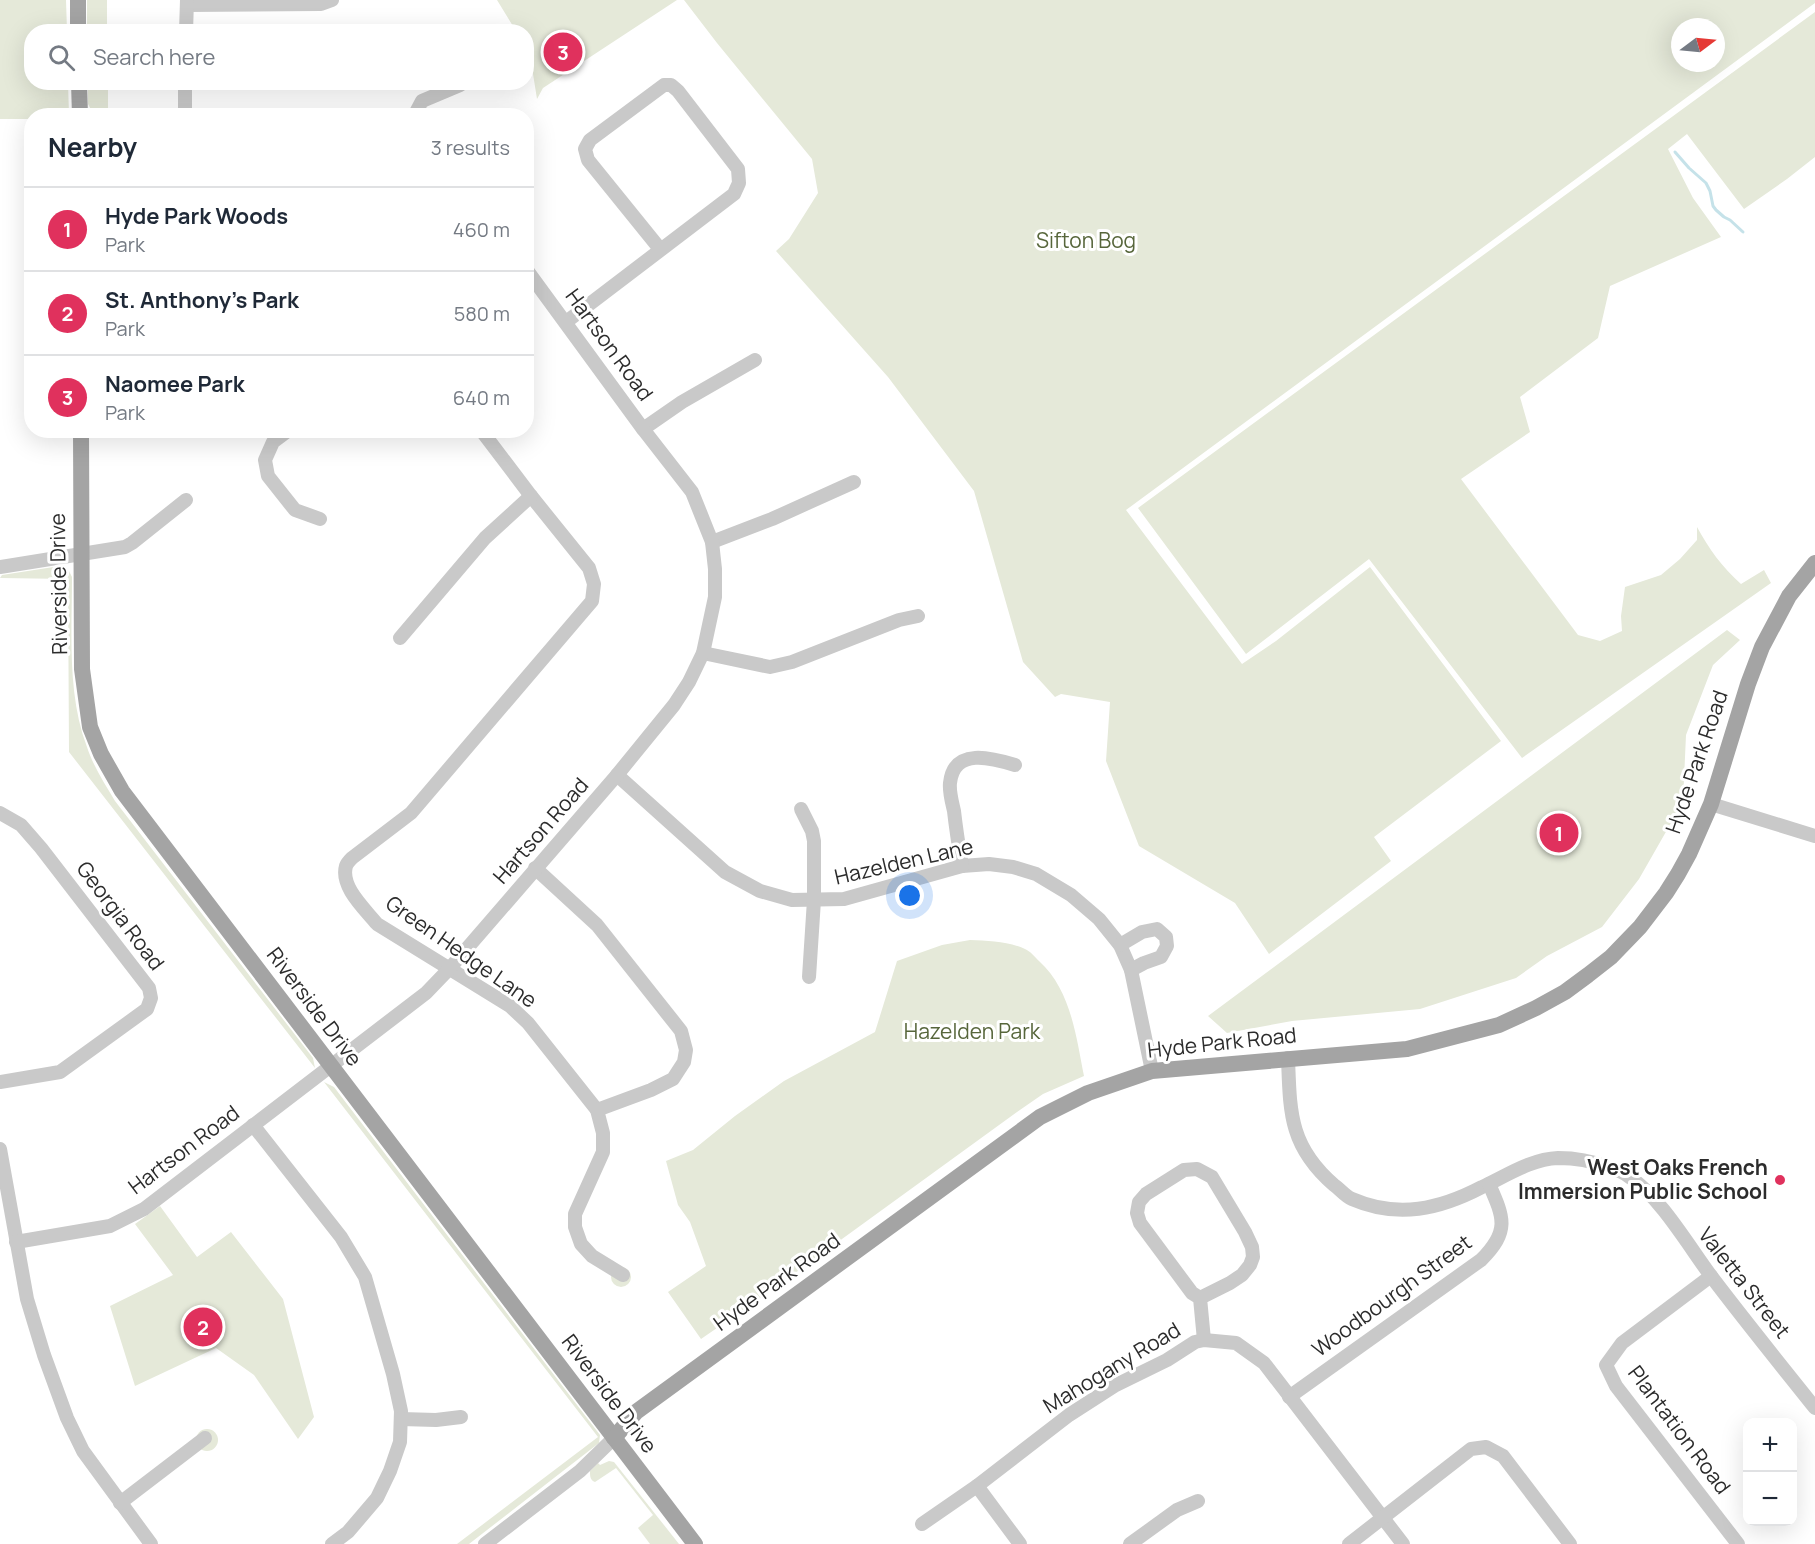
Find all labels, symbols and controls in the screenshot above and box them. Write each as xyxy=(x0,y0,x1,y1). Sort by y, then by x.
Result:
north arrow xyxy=(1671,18,1725,72)
search box xyxy=(24,24,534,90)
pin: 3 xyxy=(544,29,582,74)
icon: search xyxy=(45,41,78,74)
text: Search here xyxy=(93,42,215,72)
text: Nearby xyxy=(48,129,137,165)
text: 3 results xyxy=(431,134,510,161)
text: Hyde Park Woods xyxy=(105,201,288,231)
text: 1 xyxy=(63,216,72,243)
text: 460 m xyxy=(453,216,510,243)
park label: Sifton Bog xyxy=(1036,226,1136,254)
text: Park xyxy=(105,231,145,258)
street label: Hartson Road xyxy=(560,283,660,406)
text: St. Anthony's Park xyxy=(105,285,299,315)
text: 2 xyxy=(62,300,73,327)
text: 580 m xyxy=(454,300,510,327)
text: Park xyxy=(105,315,145,342)
text: Naomee Park xyxy=(105,369,245,399)
text: 3 xyxy=(62,384,73,411)
text: 640 m xyxy=(453,384,510,411)
text: Park xyxy=(105,399,145,426)
street label: Riverside Drive xyxy=(43,513,73,655)
street label: Hyde Park Road xyxy=(1658,686,1734,837)
street label: Hartson Road xyxy=(486,771,594,889)
pin: 1 xyxy=(1540,810,1578,856)
street label: Hazelden Lane xyxy=(832,831,976,891)
street label: Georgia Road xyxy=(71,855,171,976)
your location xyxy=(895,881,924,910)
street label: Green Hedge Lane xyxy=(381,889,543,1014)
street label: Riverside Drive xyxy=(261,941,369,1071)
park label: Hazelden Park xyxy=(904,1017,1041,1045)
street label: Hyde Park Road xyxy=(1146,1020,1298,1064)
street label: Hartson Road xyxy=(122,1098,245,1200)
place label: West Oaks French Immersion Public School xyxy=(1518,1153,1768,1205)
marker: West Oaks French Immersion Public School xyxy=(1773,1173,1787,1187)
street label: Valetta Street xyxy=(1693,1221,1797,1344)
street label: Hyde Park Road xyxy=(708,1226,845,1337)
street label: Woodbourgh Street xyxy=(1306,1228,1477,1363)
pin: 2 xyxy=(184,1304,222,1350)
street label: Mahogany Road xyxy=(1038,1315,1185,1419)
street label: Riverside Drive xyxy=(556,1328,664,1458)
street label: Plantation Road xyxy=(1622,1359,1737,1499)
map controls xyxy=(1743,1418,1797,1526)
button: + xyxy=(1743,1418,1797,1472)
button: − xyxy=(1743,1472,1797,1526)

